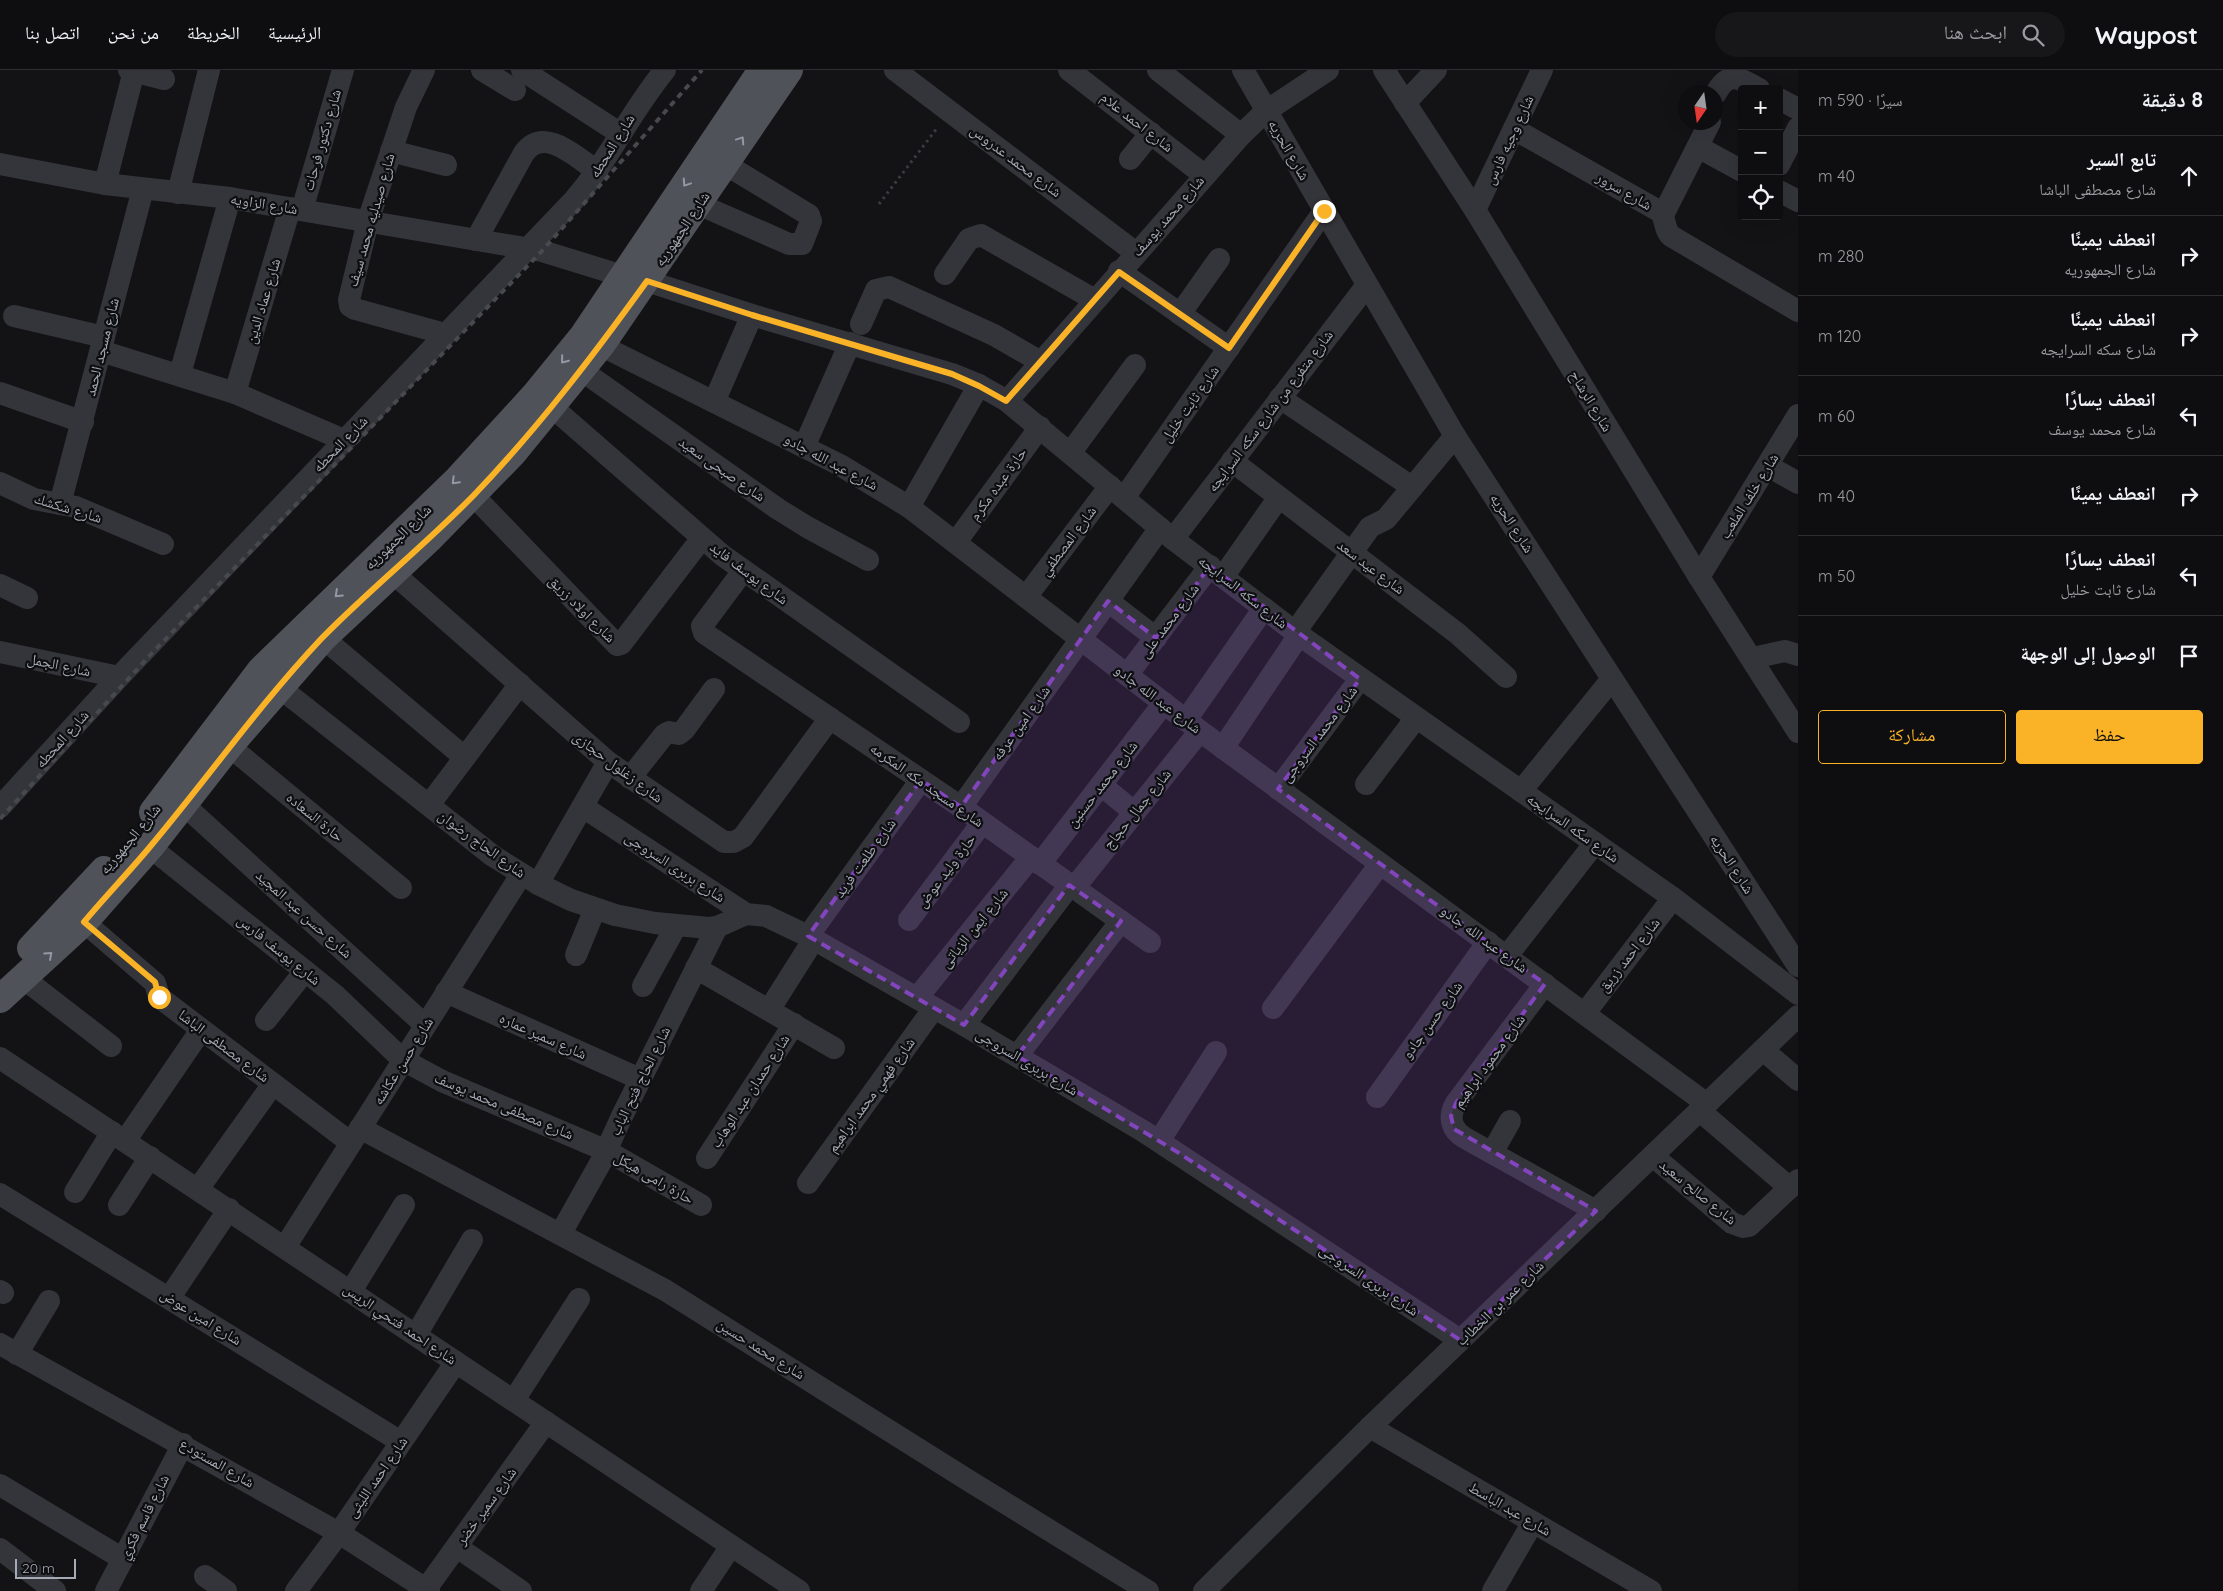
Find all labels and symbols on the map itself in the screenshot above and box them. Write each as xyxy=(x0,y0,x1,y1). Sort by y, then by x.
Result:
north arrow xyxy=(1678,85,1723,130)
street label: شارع دكتور فرحات xyxy=(298,87,346,193)
street label: شارع احمد علام xyxy=(1096,87,1178,157)
street label: شارع وجيه فارس xyxy=(1480,92,1539,188)
street label: شارع المحطه xyxy=(585,110,640,182)
street label: شارع الحريه xyxy=(1264,116,1315,184)
street label: شارع محمد عدروس xyxy=(966,120,1066,202)
one-way arrow xyxy=(735,136,745,145)
street label: شارع صيدليه محمد سيف xyxy=(342,151,400,289)
street label: شارع سرور xyxy=(1592,166,1656,215)
street label: شارع محمد يوسف xyxy=(1127,171,1209,261)
one-way arrow xyxy=(683,177,692,187)
street label: شارع الجمهوريه xyxy=(650,188,714,270)
street label: شارع الزاويه xyxy=(229,189,299,219)
route end xyxy=(1313,200,1336,223)
street label: شارع عماد الدين xyxy=(241,256,286,346)
street label: شارع مسجد الحمد xyxy=(80,296,124,398)
street label: شارع متفرع من شارع سكه السرايجه xyxy=(1202,326,1338,496)
one-way arrow xyxy=(561,354,569,363)
street label: شارع ثابت خليل xyxy=(1156,362,1224,446)
street label: شارع الرشاح xyxy=(1565,366,1617,436)
street label: شارع المحطه xyxy=(308,411,372,477)
street label: شارع عبد الله جادو xyxy=(781,429,882,495)
street label: شارع صبحى سعيد xyxy=(675,432,770,506)
street label: حارة عبده مكرم xyxy=(965,443,1032,525)
street label: شارع خلف الملعب xyxy=(1715,449,1783,543)
one-way arrow xyxy=(452,475,461,484)
street label: شارع شكشك xyxy=(31,488,105,528)
street label: شارع الحريه xyxy=(1485,489,1539,557)
street label: شارع الجمهوريه xyxy=(360,500,436,574)
street label: شارع المصطفي xyxy=(1035,502,1102,581)
street label: شارع عيد سعد xyxy=(1333,535,1409,599)
street label: شارع يوسف فايد xyxy=(706,537,792,609)
street label: شارع سكه السرايجه xyxy=(1194,551,1292,633)
street label: شارع اولاد زريق xyxy=(544,571,620,647)
street label: شارع محمد على xyxy=(1134,580,1204,662)
one-way arrow xyxy=(335,588,344,597)
street label: شارع الجمل xyxy=(25,649,93,682)
street label: شارع عبد الله جادو xyxy=(1111,660,1206,738)
street label: شارع امين عرفه xyxy=(987,681,1055,764)
street label: شارع محمد السروجى xyxy=(1276,681,1362,787)
street label: شارع المحطه xyxy=(31,706,94,772)
street label: شارع زغلول حجازى xyxy=(569,726,667,808)
street label: شارع محمد حسنين xyxy=(1062,736,1142,831)
street label: شارع مسجد مكه المكرمه xyxy=(866,738,988,832)
street label: شارع جمال حجاج xyxy=(1098,765,1176,853)
street label: حارة السعاده xyxy=(283,788,348,846)
street label: شارع سكه السرايجه xyxy=(1523,789,1623,867)
street label: شارع الجمهوريه xyxy=(95,800,165,878)
street label: شارع الحاج رضوان xyxy=(434,805,530,883)
street label: شارع طلعت فريد xyxy=(829,814,901,902)
street label: شارع بربرى السروجى xyxy=(621,827,729,907)
street label: حارة وليد عوض xyxy=(912,830,980,912)
street label: شارع الحريه xyxy=(1705,830,1759,898)
street label: شارع حسن عبد المجيد xyxy=(251,865,357,963)
street label: شارع ايمن الزياتى xyxy=(936,884,1013,972)
street label: شارع عبد الله جادو xyxy=(1436,900,1532,978)
street label: شارع يوسف فارس xyxy=(233,910,325,990)
street label: شارع احمد زريق xyxy=(1594,913,1665,996)
one-way arrow xyxy=(44,952,53,961)
street label: شارع حسن جادو xyxy=(1397,977,1467,1063)
route start xyxy=(148,986,171,1009)
street label: شارع مصطفى الباشا xyxy=(174,1005,274,1087)
street label: شارع سمير عماره xyxy=(496,1008,590,1064)
street label: شارع محمود ابراهيم xyxy=(1448,1010,1530,1112)
street label: شارع حسن عكاشه xyxy=(368,1013,438,1109)
street label: شارع الحاج فتح الباب xyxy=(605,1023,675,1139)
street label: شارع بربرى السروجى xyxy=(972,1024,1082,1101)
street label: شارع حمدان عبد الوهاب xyxy=(706,1030,794,1152)
street label: شارع فهمي محمد ابراهيم xyxy=(822,1033,921,1158)
street label: شارع مصطفى محمد يوسف xyxy=(431,1068,577,1144)
street label: حارة رامى هيكل xyxy=(611,1147,698,1209)
street label: شارع صالح سعيد xyxy=(1655,1155,1741,1229)
street label: شارع بربرى السروجى xyxy=(1315,1239,1423,1321)
street label: شارع عمر بن الخطاب xyxy=(1452,1256,1548,1350)
street label: شارع احمد فتحي الريس xyxy=(339,1279,461,1371)
street label: شارع امين عوض xyxy=(157,1284,246,1350)
street label: شارع محمد حسين xyxy=(713,1314,809,1384)
street label: شارع احمد الليثى xyxy=(342,1432,412,1522)
street label: شارع المستودع xyxy=(176,1434,258,1493)
street label: شارع سمير خضر xyxy=(450,1463,521,1550)
street label: شارع قاسم فكري xyxy=(114,1471,176,1564)
street label: شارع عبد الباسط xyxy=(1465,1477,1555,1541)
scale bar xyxy=(15,1556,76,1579)

